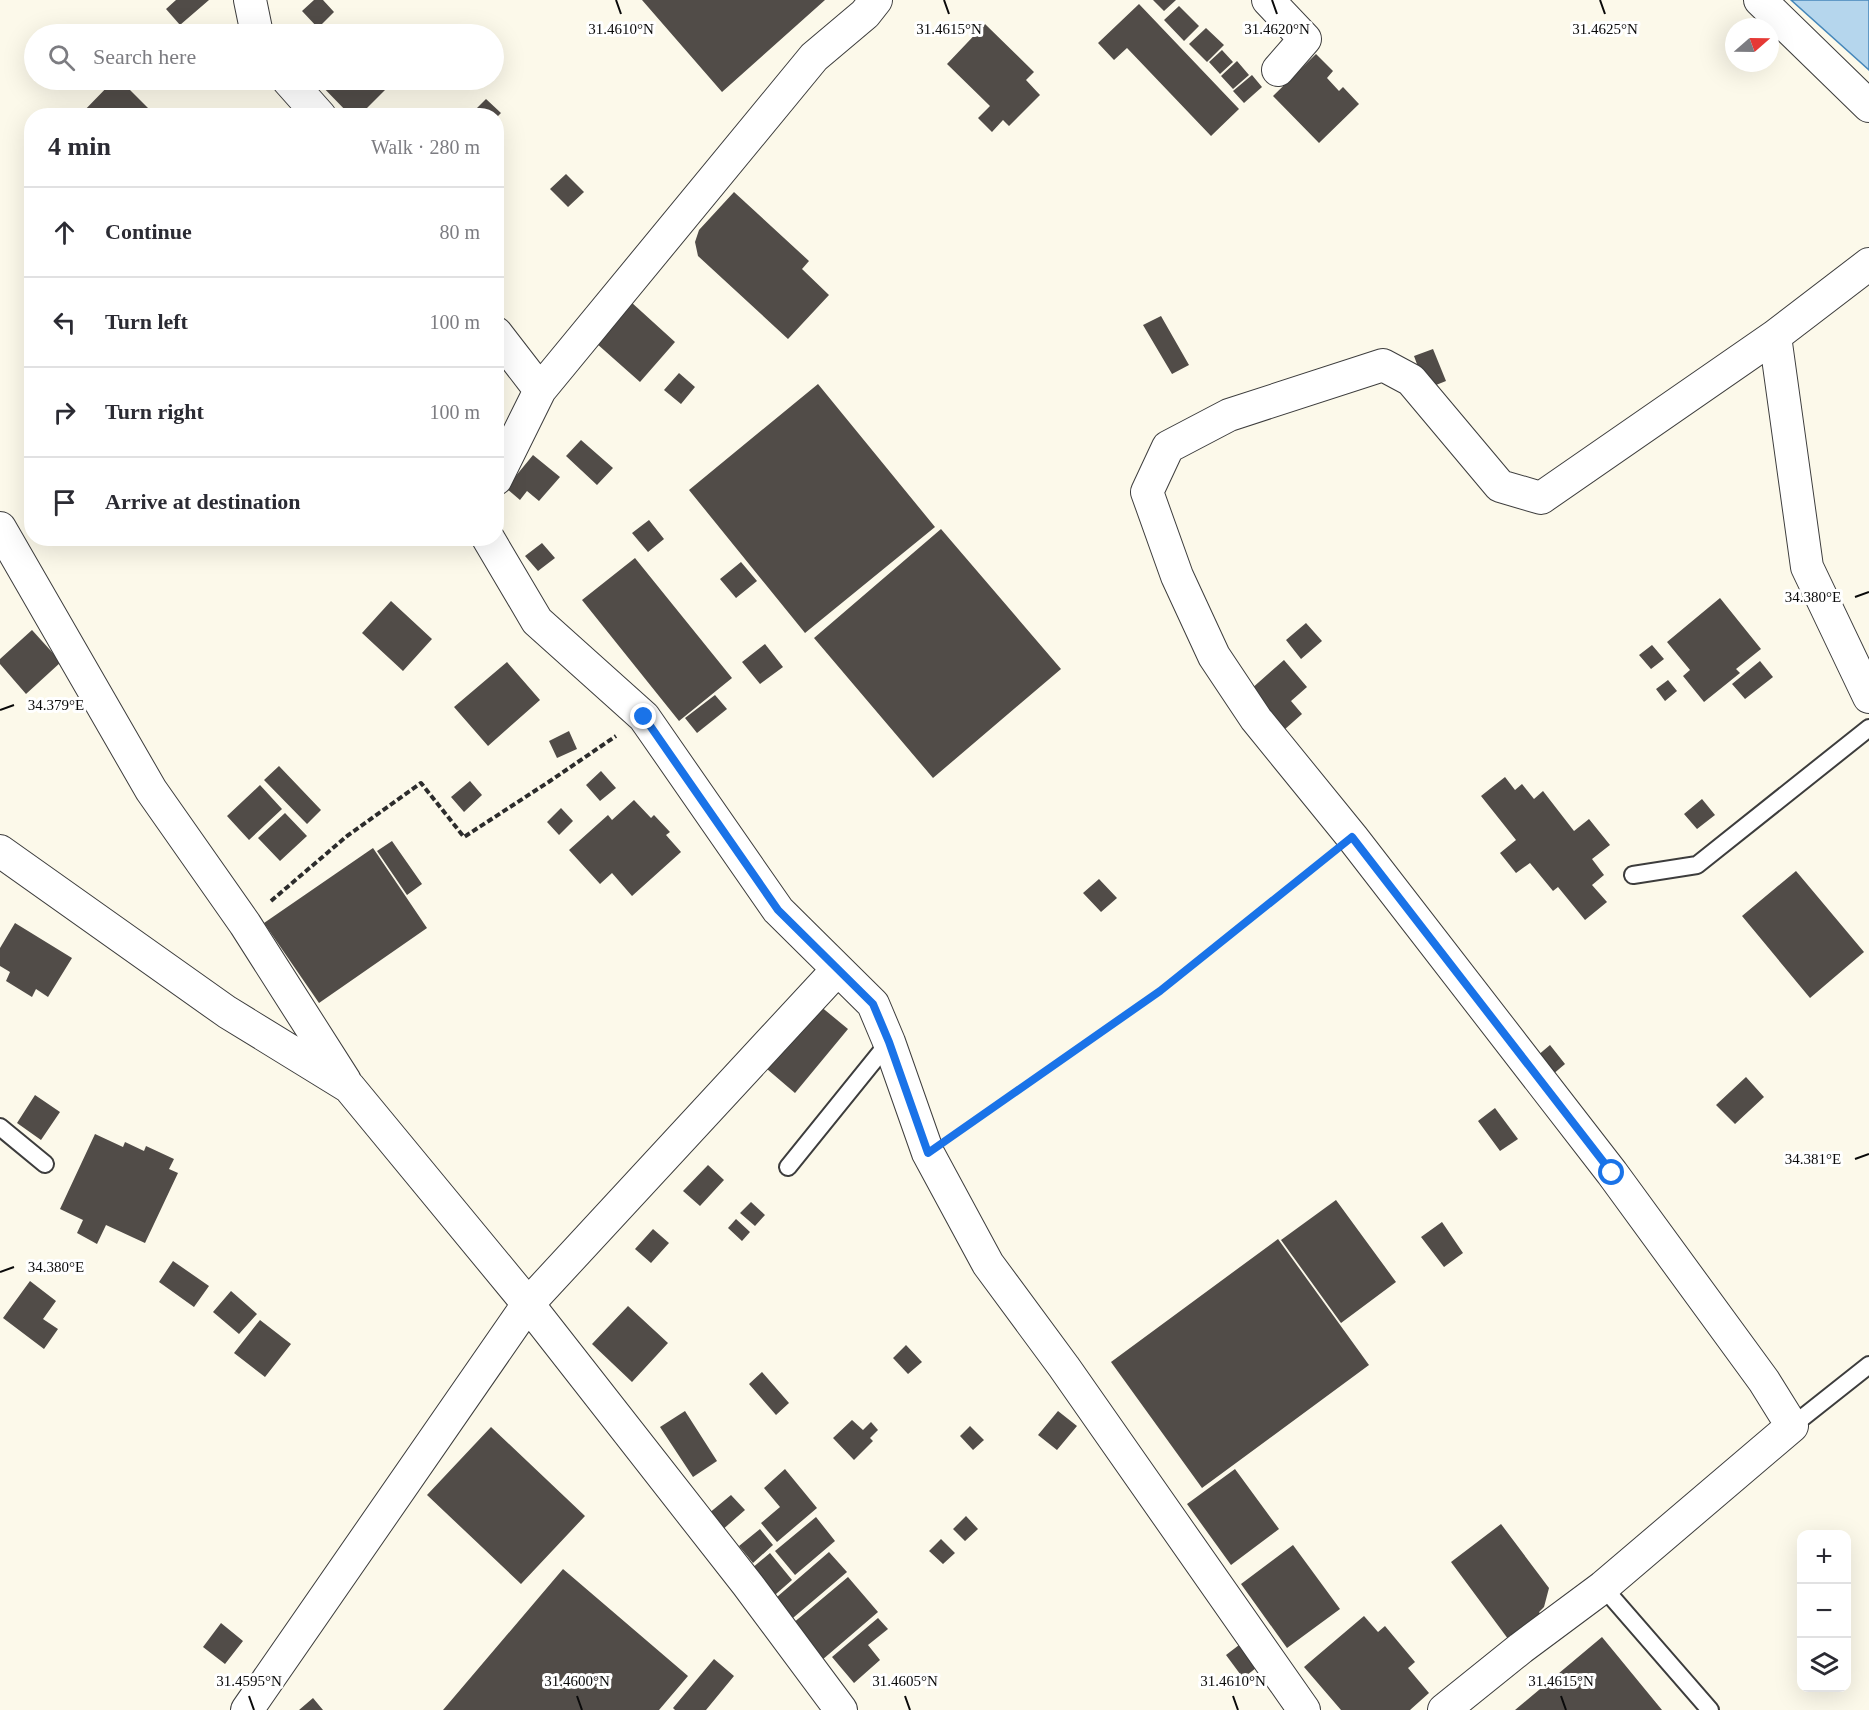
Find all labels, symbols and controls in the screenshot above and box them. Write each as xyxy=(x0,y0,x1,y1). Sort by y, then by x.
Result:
north arrow xyxy=(1725,18,1779,72)
text: 31.4610°N xyxy=(588,21,654,37)
text: 31.4615°N xyxy=(916,21,982,37)
text: 31.4620°N xyxy=(1244,21,1310,37)
text: 31.4625°N xyxy=(1572,21,1638,37)
search box xyxy=(24,24,504,90)
icon: search xyxy=(45,41,78,74)
text: Search here xyxy=(93,44,196,69)
text: 4 min xyxy=(48,132,111,161)
text: Walk · 280 m xyxy=(371,136,480,158)
icon: ahead xyxy=(48,216,81,249)
text: Continue xyxy=(105,219,192,244)
text: 80 m xyxy=(439,221,480,243)
icon: left xyxy=(48,306,81,339)
text: Turn left xyxy=(105,309,188,334)
text: 100 m xyxy=(429,311,480,333)
icon: right xyxy=(48,396,81,429)
text: Turn right xyxy=(105,399,204,424)
text: 100 m xyxy=(429,401,480,423)
icon: arrive xyxy=(48,486,81,519)
text: Arrive at destination xyxy=(105,489,301,514)
text: 34.380°E xyxy=(1785,589,1841,605)
text: 34.379°E xyxy=(28,697,84,713)
route end xyxy=(630,703,656,729)
text: 34.381°E xyxy=(1785,1151,1841,1167)
route start xyxy=(1598,1159,1624,1185)
text: 34.380°E xyxy=(28,1259,84,1275)
map controls xyxy=(1797,1530,1851,1692)
button: + xyxy=(1797,1530,1851,1584)
button: − xyxy=(1797,1584,1851,1638)
button: layers xyxy=(1797,1638,1851,1692)
text: 31.4595°N xyxy=(216,1673,282,1689)
text: 31.4600°N xyxy=(544,1673,610,1689)
text: 31.4605°N xyxy=(872,1673,938,1689)
text: 31.4610°N xyxy=(1200,1673,1266,1689)
text: 31.4615°N xyxy=(1528,1673,1594,1689)

